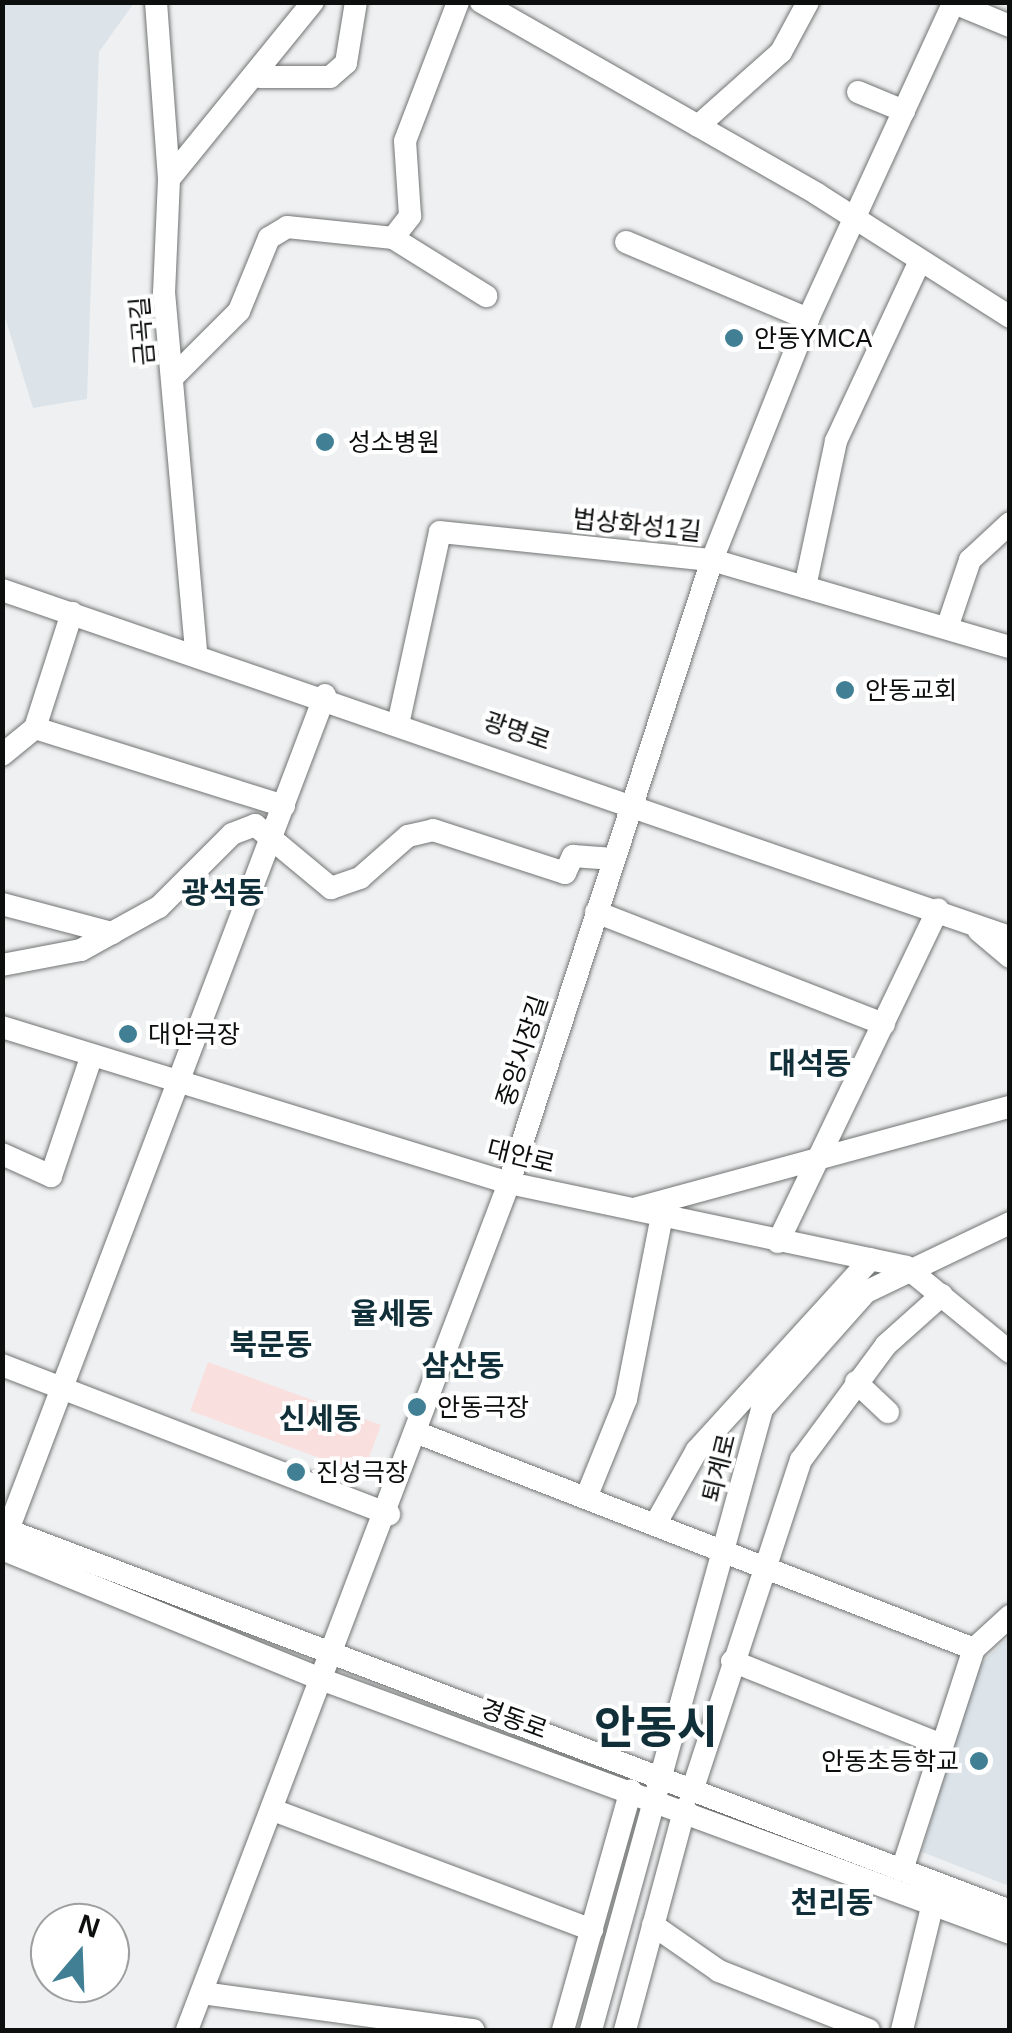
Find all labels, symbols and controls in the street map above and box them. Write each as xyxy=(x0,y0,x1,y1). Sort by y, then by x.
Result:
street label: 금곡길 xyxy=(124,295,160,367)
place label: 안동YMCA xyxy=(754,323,872,353)
marker: 안동YMCA xyxy=(723,327,745,349)
place label: 성소병원 xyxy=(348,427,440,457)
marker: 성소병원 xyxy=(312,429,338,455)
street label: 법상화성1길 xyxy=(571,503,703,547)
place label: 안동교회 xyxy=(865,675,957,705)
marker: 안동교회 xyxy=(834,679,856,701)
street label: 광명로 xyxy=(479,706,555,756)
district label: 광석동 xyxy=(182,875,264,911)
street label: 중앙시장길 xyxy=(490,992,554,1110)
place label: 대안극장 xyxy=(148,1019,240,1049)
marker: 대안극장 xyxy=(117,1023,139,1045)
district label: 대석동 xyxy=(769,1046,851,1082)
street label: 대안로 xyxy=(484,1133,558,1179)
district label: 율세동 xyxy=(351,1296,433,1332)
district label: 북문동 xyxy=(230,1327,312,1363)
district label: 삼산동 xyxy=(422,1348,504,1384)
place label: 안동극장 xyxy=(437,1392,529,1422)
marker: 안동극장 xyxy=(406,1396,428,1418)
district label: 신세동 xyxy=(279,1401,361,1437)
street label: 퇴계로 xyxy=(696,1431,742,1505)
place label: 진성극장 xyxy=(316,1457,408,1487)
marker: 진성극장 xyxy=(285,1461,307,1483)
street label: 경동로 xyxy=(476,1693,552,1745)
district label: 안동시 xyxy=(594,1701,718,1755)
place label: 안동초등학교 xyxy=(821,1746,959,1776)
marker: 안동초등학교 xyxy=(968,1750,990,1772)
district label: 천리동 xyxy=(791,1885,873,1921)
north arrow xyxy=(30,1903,130,2003)
text: N xyxy=(75,1908,104,1944)

